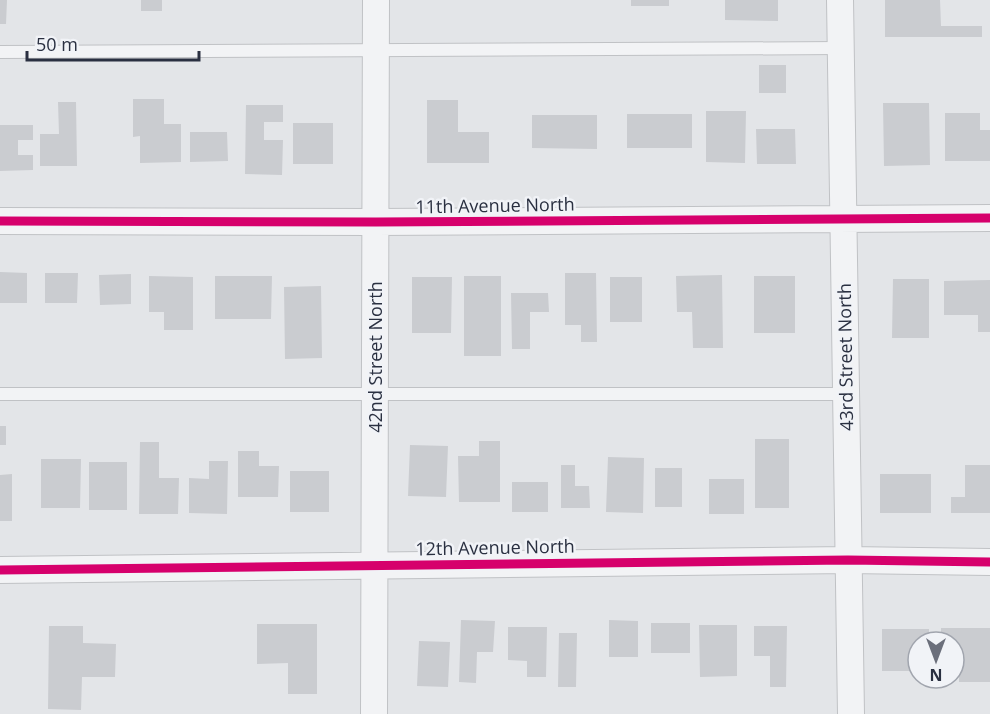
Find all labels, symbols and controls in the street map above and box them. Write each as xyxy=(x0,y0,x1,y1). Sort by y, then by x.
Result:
scale bar xyxy=(27,24,200,62)
text: 50 m xyxy=(36,32,78,56)
street label: 11th Avenue North xyxy=(415,192,575,218)
street label: 42nd Street North xyxy=(363,281,387,433)
street label: 43rd Street North xyxy=(832,283,858,431)
street label: 12th Avenue North xyxy=(415,534,575,560)
north arrow xyxy=(906,630,966,690)
text: N xyxy=(929,664,943,686)

